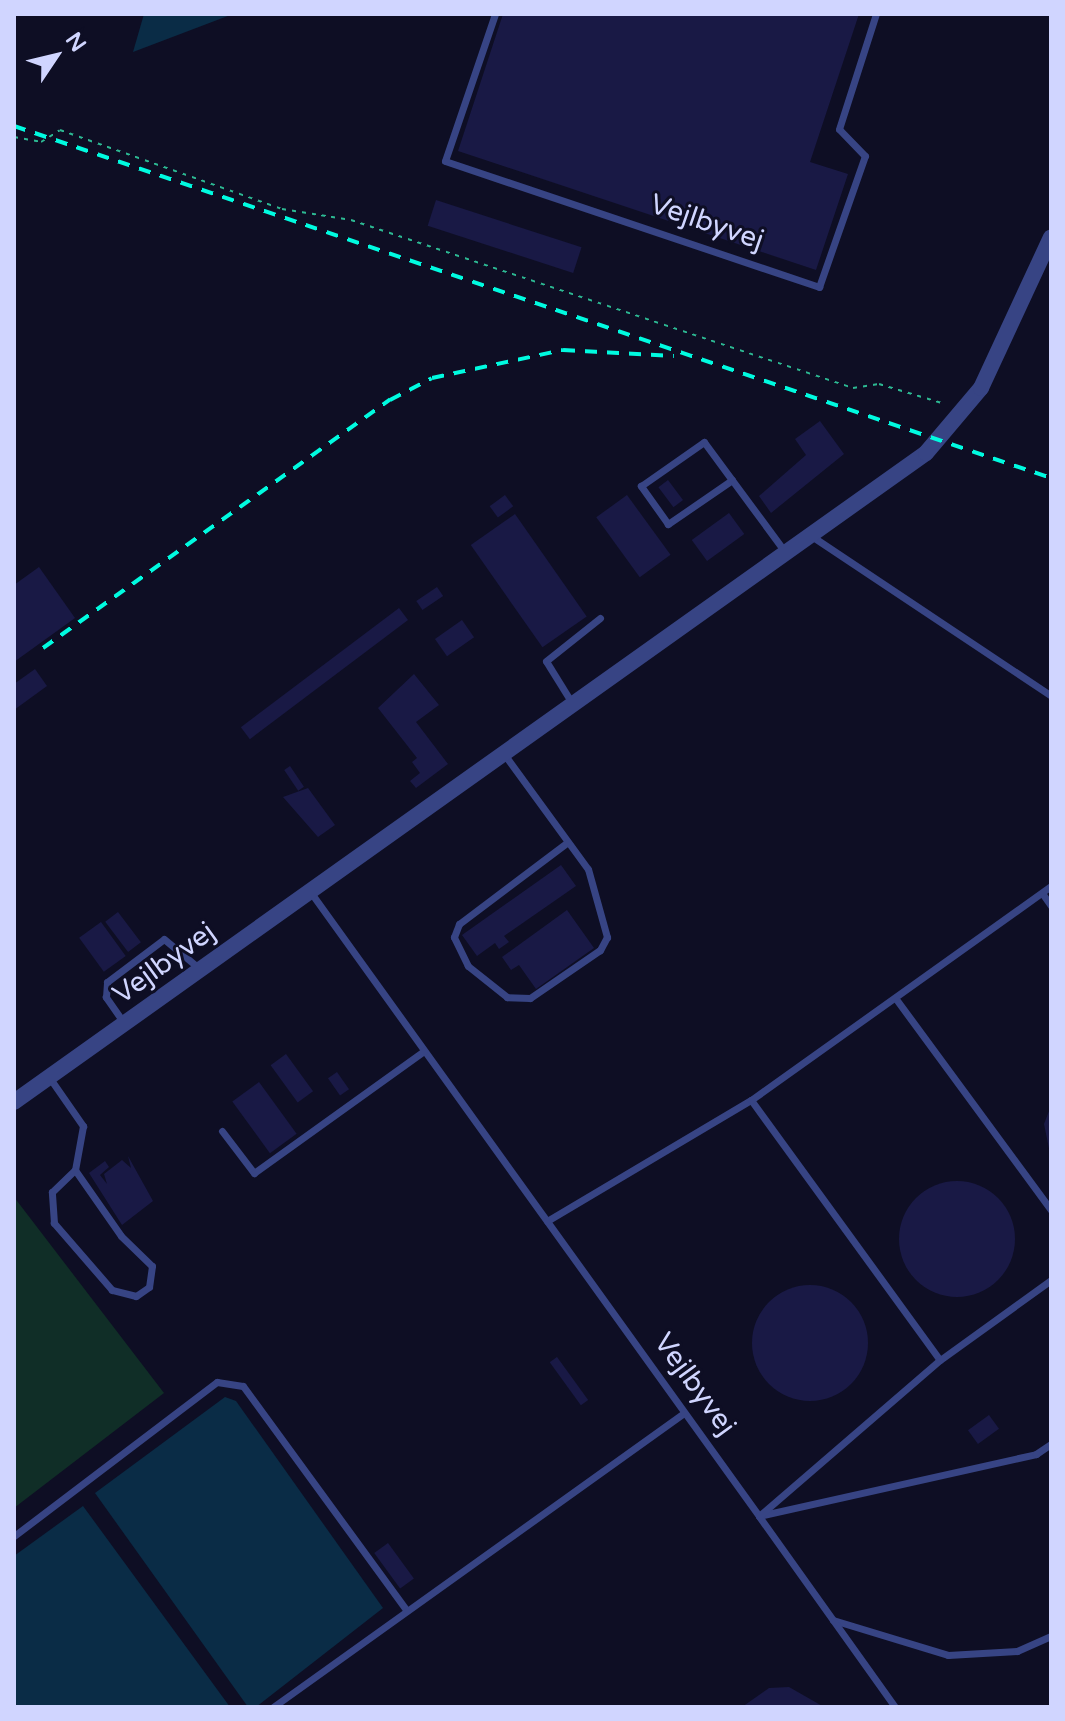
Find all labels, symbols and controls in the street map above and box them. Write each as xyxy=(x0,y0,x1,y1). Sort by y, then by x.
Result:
north arrow xyxy=(16,16,96,96)
text: N xyxy=(60,28,91,57)
street label: Vejlbyvej xyxy=(646,187,768,257)
street label: Vejlbyvej xyxy=(106,915,222,1011)
street label: Vejlbyvej xyxy=(647,1326,743,1442)

